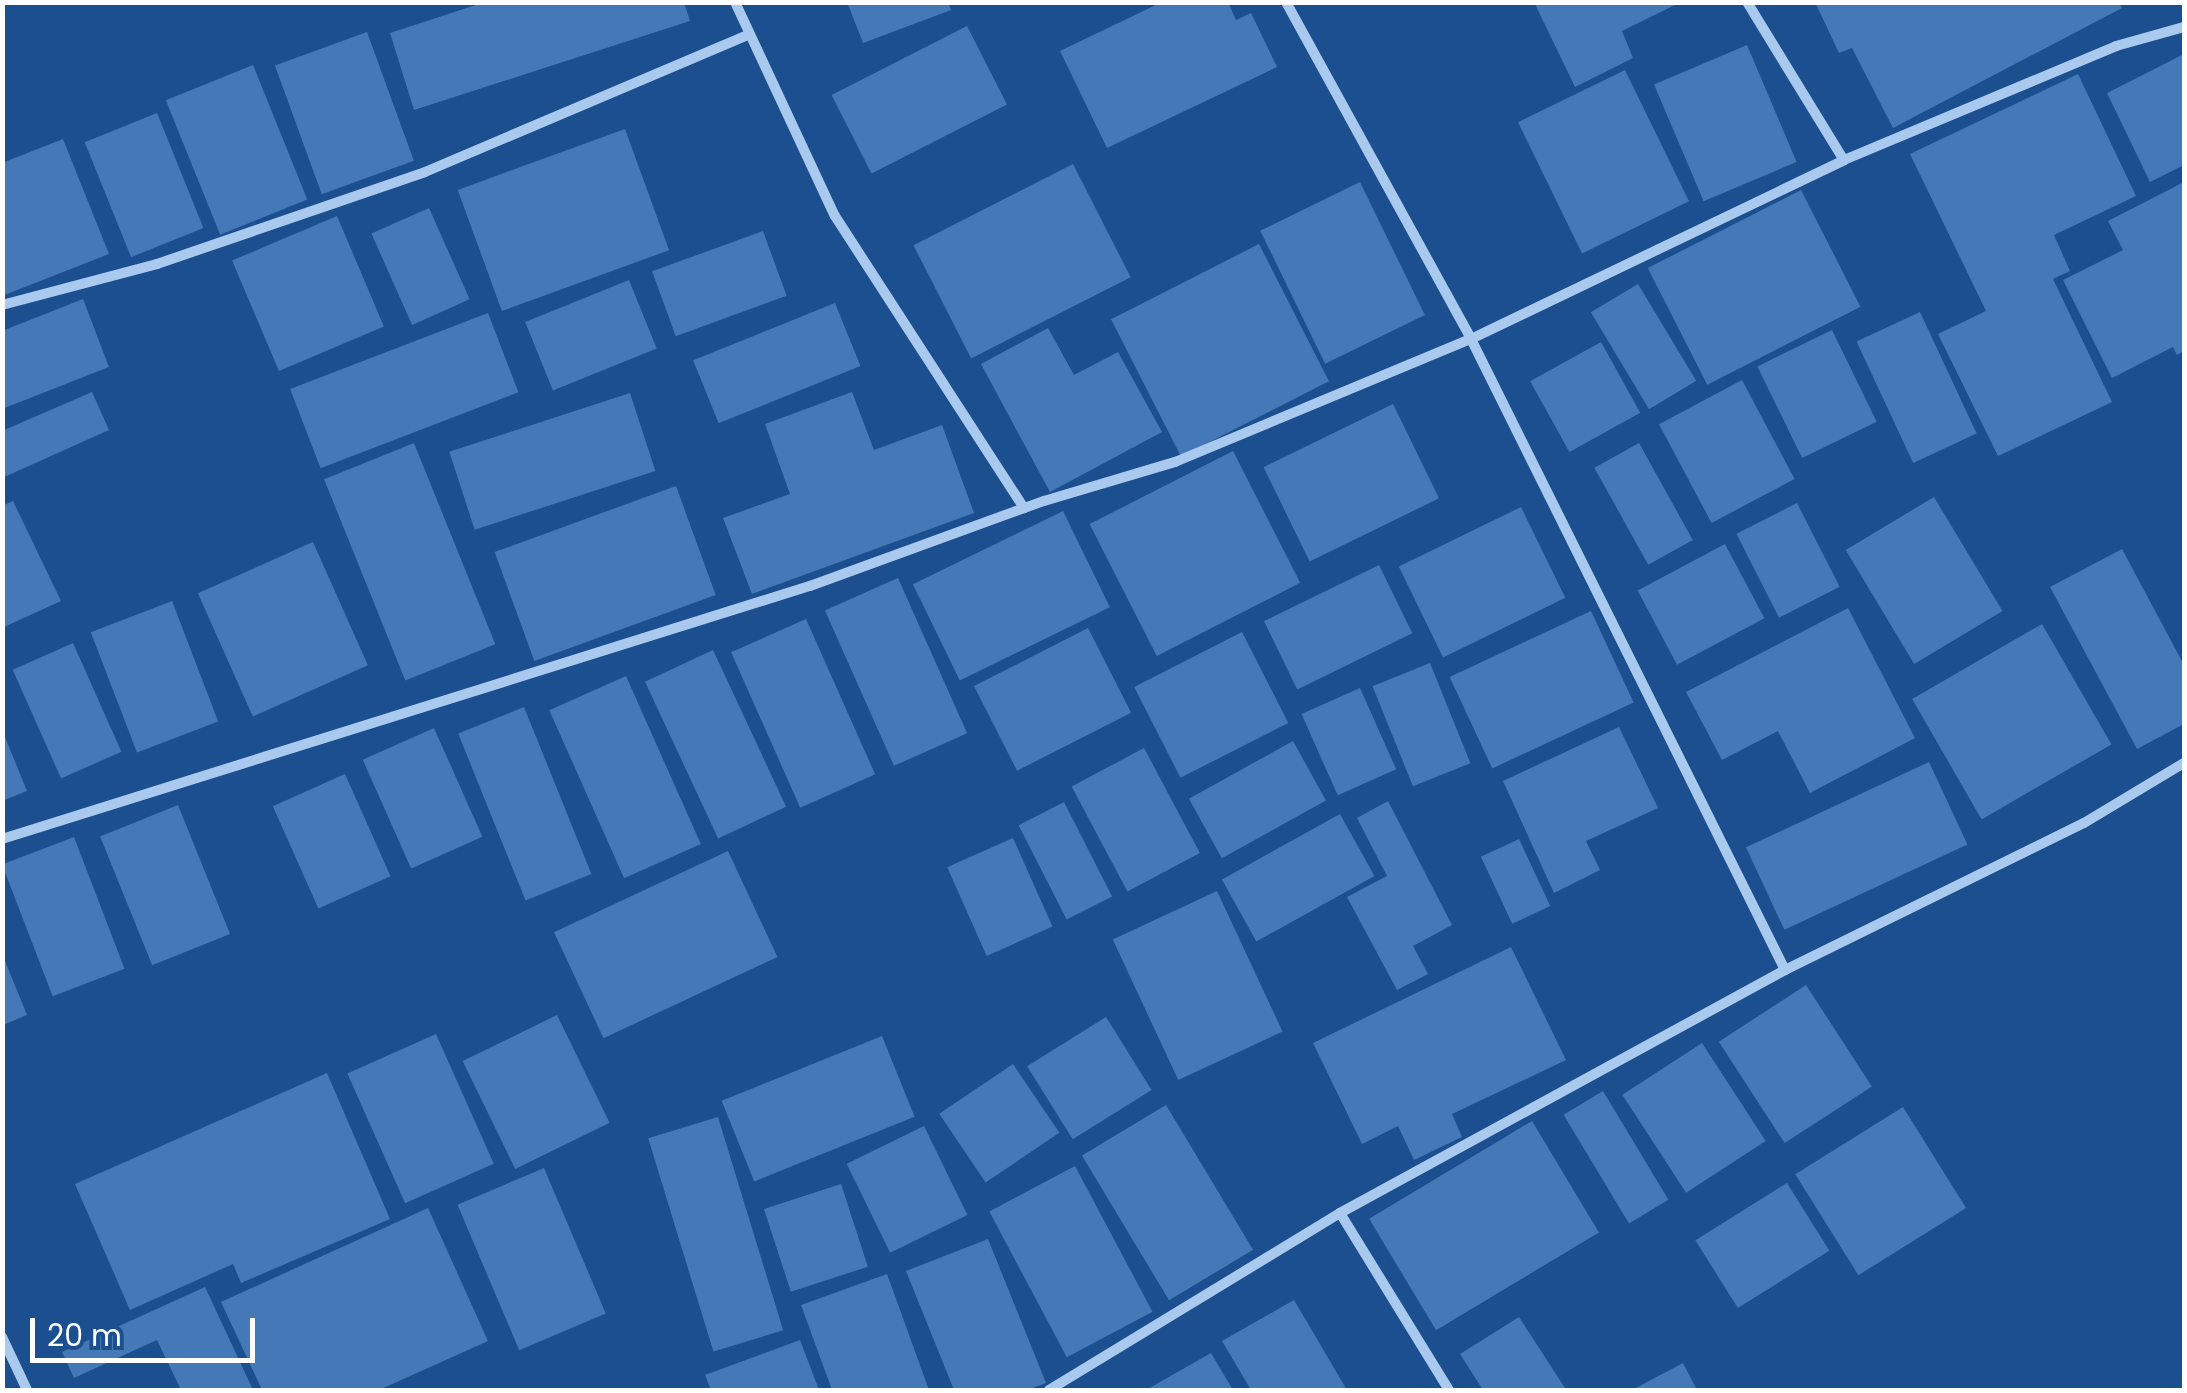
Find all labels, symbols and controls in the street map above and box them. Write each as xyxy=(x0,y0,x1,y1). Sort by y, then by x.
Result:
scale bar xyxy=(35,1298,260,1360)
text: 20 m xyxy=(47,1314,122,1357)

